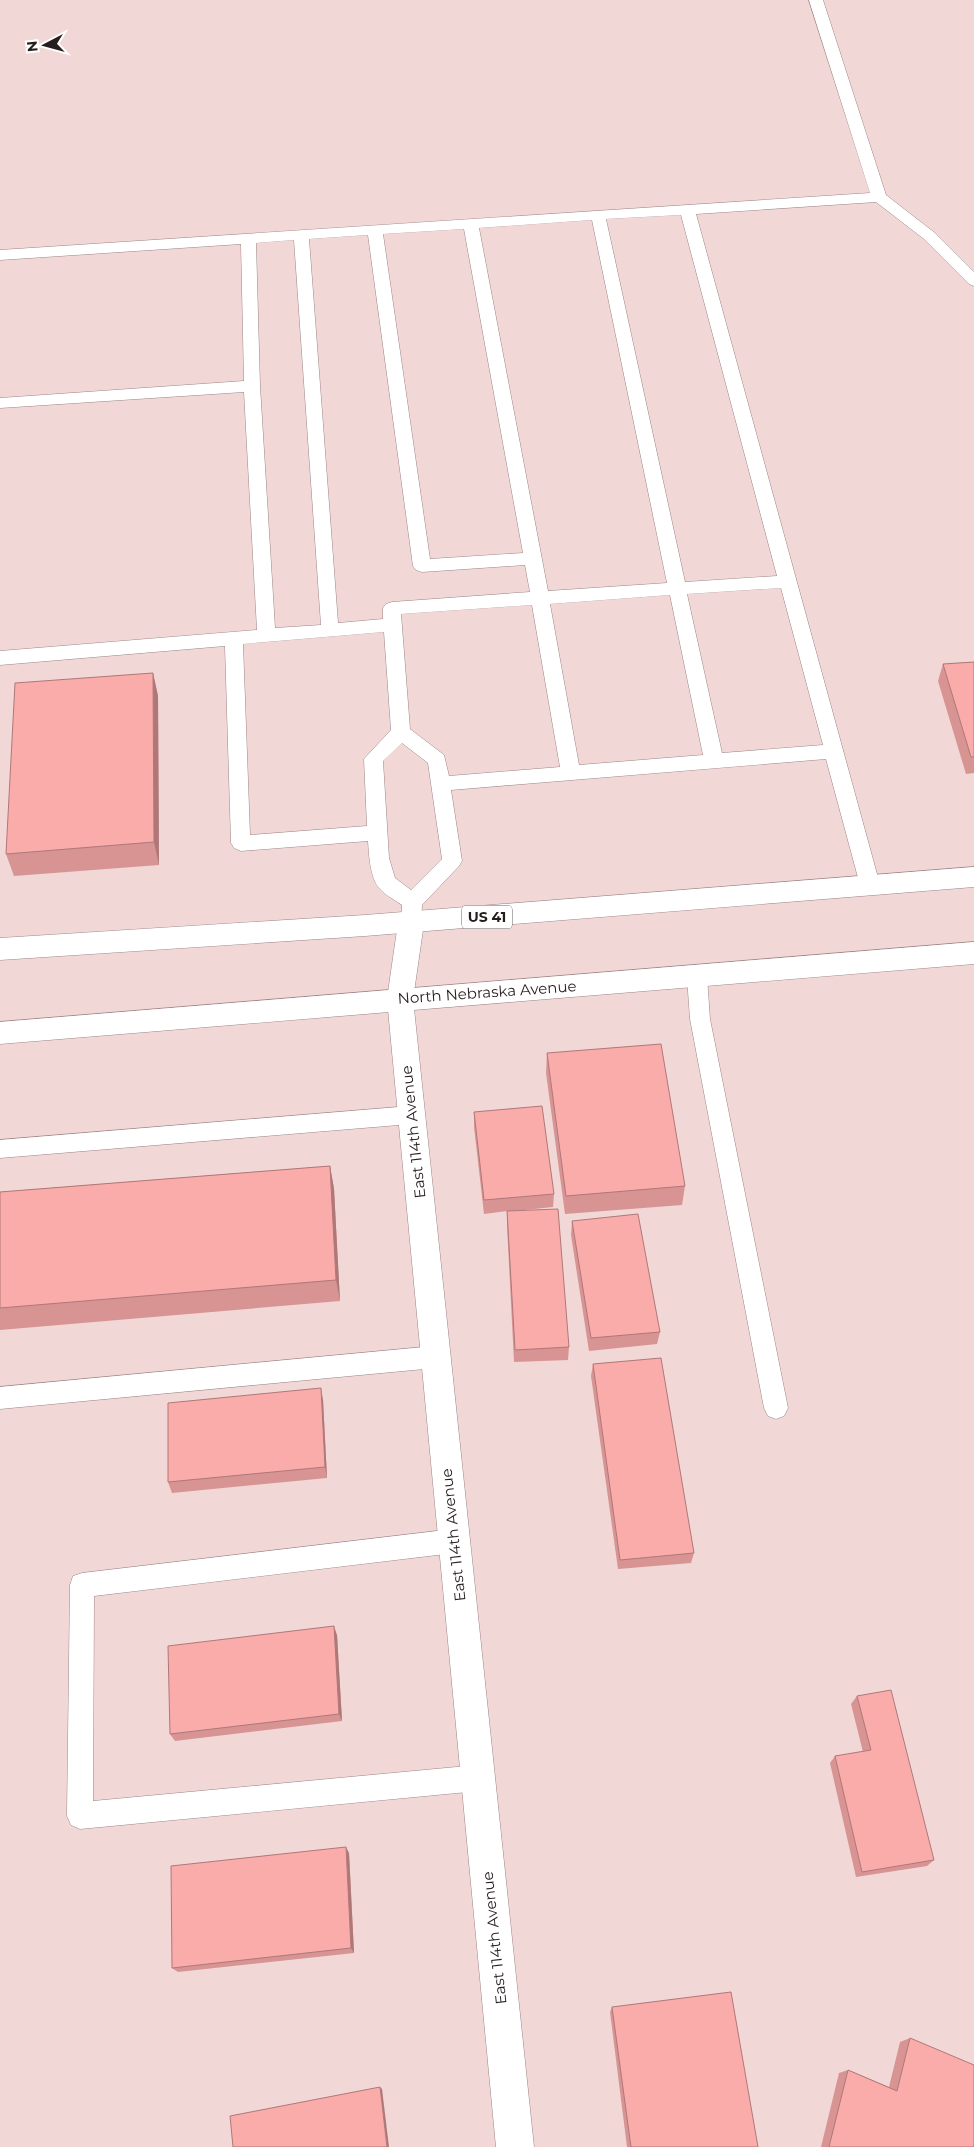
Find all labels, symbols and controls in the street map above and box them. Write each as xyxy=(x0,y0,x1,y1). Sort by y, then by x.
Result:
north arrow xyxy=(20,20,70,70)
text: N xyxy=(23,40,42,53)
road number: US 41 xyxy=(462,906,512,929)
street label: North Nebraska Avenue xyxy=(397,976,577,1008)
street label: East 114th Avenue xyxy=(397,1065,429,1199)
street label: East 114th Avenue xyxy=(437,1468,469,1602)
street label: East 114th Avenue xyxy=(478,1871,510,2005)

